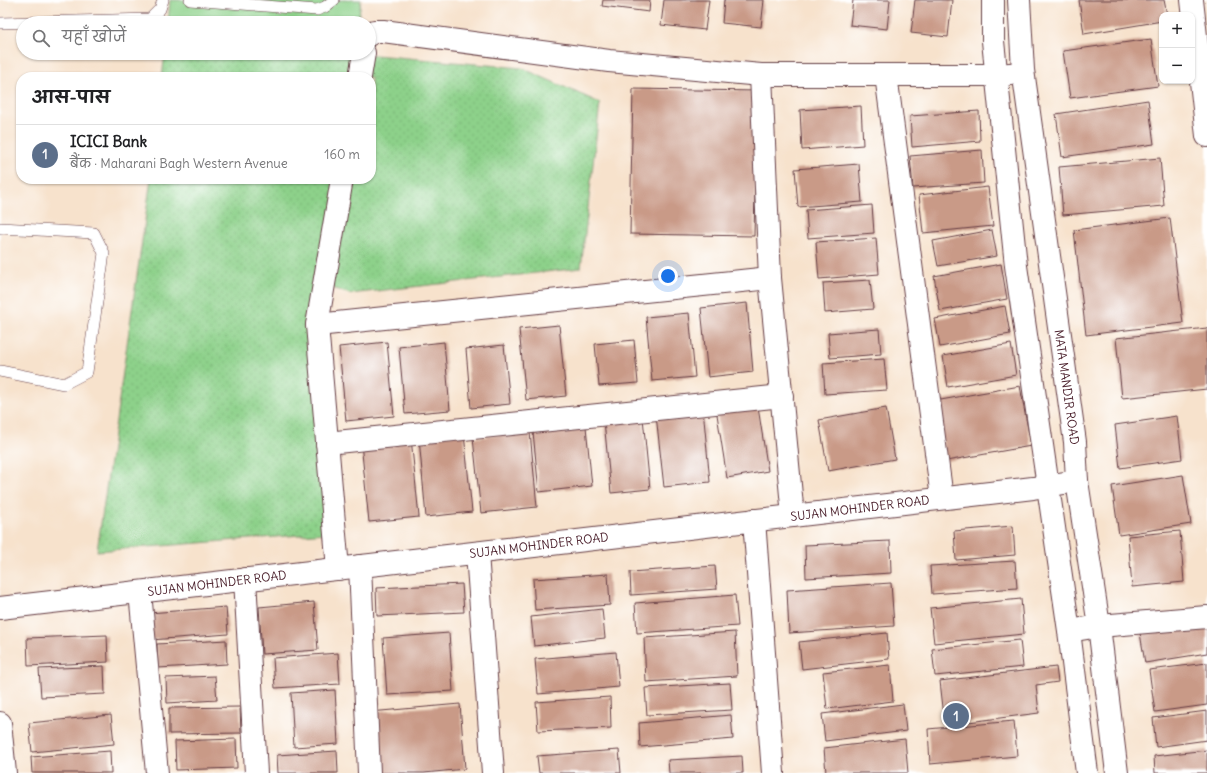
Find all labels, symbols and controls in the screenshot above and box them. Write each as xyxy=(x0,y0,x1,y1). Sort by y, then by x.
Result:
map controls xyxy=(1159,12,1195,84)
button: + xyxy=(1159,12,1195,48)
search box xyxy=(16,16,376,60)
icon: search xyxy=(30,27,52,49)
text: यहाँ खोजें xyxy=(62,27,126,46)
button: − xyxy=(1159,48,1195,84)
text: आस-पास xyxy=(32,86,110,108)
text: ICICI Bank xyxy=(70,132,147,151)
text: 1 xyxy=(42,146,48,163)
text: 160 m xyxy=(324,146,360,163)
text: बैंक · Maharani Bagh Western Avenue xyxy=(70,155,288,172)
your location xyxy=(658,266,678,286)
street label: MATA MANDIR ROAD xyxy=(1051,329,1083,445)
street label: SUJAN MOHINDER ROAD xyxy=(790,492,930,524)
street label: SUJAN MOHINDER ROAD xyxy=(469,529,609,561)
street label: SUJAN MOHINDER ROAD xyxy=(147,567,287,599)
pin: 1 xyxy=(943,701,969,731)

